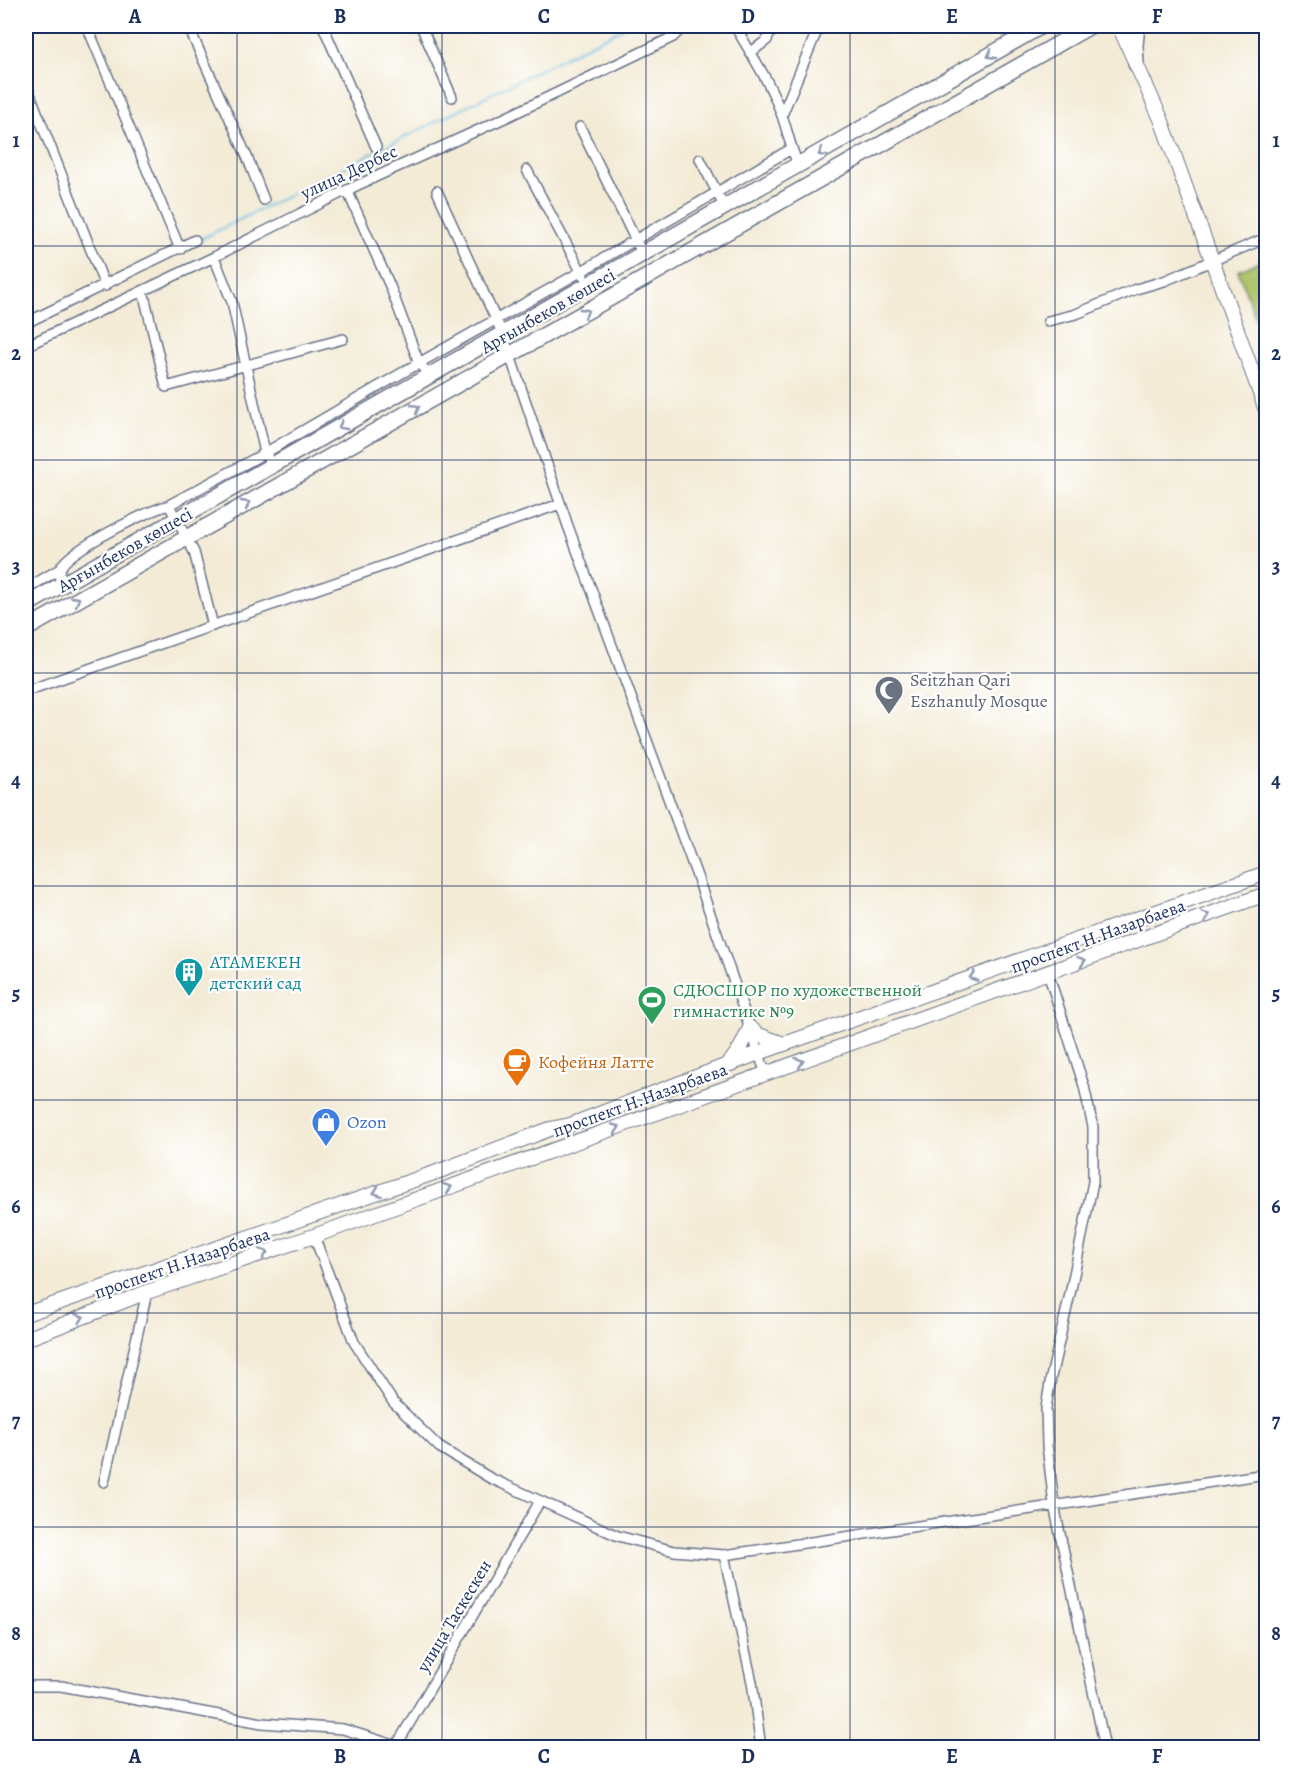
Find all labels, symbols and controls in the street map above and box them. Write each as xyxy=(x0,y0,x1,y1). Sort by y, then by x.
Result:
text: A xyxy=(128,3,142,30)
text: B xyxy=(334,3,346,30)
text: C xyxy=(538,3,550,30)
text: D xyxy=(741,3,755,30)
text: E xyxy=(946,3,958,30)
text: F xyxy=(1152,3,1163,30)
one-way arrow xyxy=(987,48,997,59)
text: 1 xyxy=(12,127,20,154)
text: 1 xyxy=(1272,127,1280,154)
street label: улица Дербес xyxy=(296,139,401,205)
one-way arrow xyxy=(818,145,828,157)
street label: Арғынбеков көшесі xyxy=(475,263,620,360)
one-way arrow xyxy=(579,308,589,319)
text: 2 xyxy=(11,340,21,367)
text: 2 xyxy=(1271,340,1281,367)
one-way arrow xyxy=(409,404,420,415)
one-way arrow xyxy=(338,418,348,430)
one-way arrow xyxy=(240,500,250,511)
street label: Арғынбеков көшесі xyxy=(52,502,197,599)
text: 3 xyxy=(12,553,20,580)
text: 3 xyxy=(1272,553,1280,580)
one-way arrow xyxy=(70,596,80,608)
place label: Seitzhan Qari Eszhanuly Mosque xyxy=(910,668,1048,713)
mosque icon: Seitzhan Qari Eszhanuly Mosque xyxy=(873,674,905,716)
text: 4 xyxy=(11,767,21,794)
text: 4 xyxy=(1271,767,1281,794)
street label: проспект Н.Назарбаева xyxy=(1007,893,1189,979)
one-way arrow xyxy=(1200,911,1211,924)
place label: АТАМЕКЕН детский сад xyxy=(209,950,302,995)
one-way arrow xyxy=(1077,955,1087,968)
building icon: АТАМЕКЕН детский сад xyxy=(173,956,205,998)
one-way arrow xyxy=(969,970,979,983)
place label: СДЮСШОР по художественной гимнастике №9 xyxy=(673,978,922,1023)
text: 5 xyxy=(12,980,20,1007)
text: 5 xyxy=(1272,980,1280,1007)
sports icon: СДЮСШОР по художественной гимнастике №9 xyxy=(636,984,668,1026)
cafe icon: Кофейня Латте xyxy=(501,1046,533,1088)
place label: Кофейня Латте xyxy=(538,1050,654,1074)
street label: проспект Н.Назарбаева xyxy=(549,1057,731,1143)
one-way arrow xyxy=(794,1057,805,1069)
shop icon: Ozon xyxy=(310,1106,342,1148)
place label: Ozon xyxy=(347,1110,387,1134)
one-way arrow xyxy=(611,1122,621,1135)
one-way arrow xyxy=(442,1183,453,1196)
one-way arrow xyxy=(372,1185,383,1197)
text: 6 xyxy=(11,1193,21,1220)
text: 6 xyxy=(1271,1193,1281,1220)
street label: проспект Н.Назарбаева xyxy=(91,1221,274,1304)
one-way arrow xyxy=(258,1247,269,1260)
one-way arrow xyxy=(74,1313,85,1325)
text: 7 xyxy=(12,1407,21,1434)
text: 7 xyxy=(1272,1407,1281,1434)
street label: улица Таскескен xyxy=(410,1555,497,1678)
text: 8 xyxy=(11,1620,21,1647)
text: 8 xyxy=(1271,1620,1281,1647)
text: A xyxy=(128,1743,142,1770)
text: B xyxy=(334,1743,346,1770)
text: C xyxy=(538,1743,550,1770)
text: D xyxy=(741,1743,755,1770)
text: E xyxy=(946,1743,958,1770)
text: F xyxy=(1152,1743,1163,1770)

